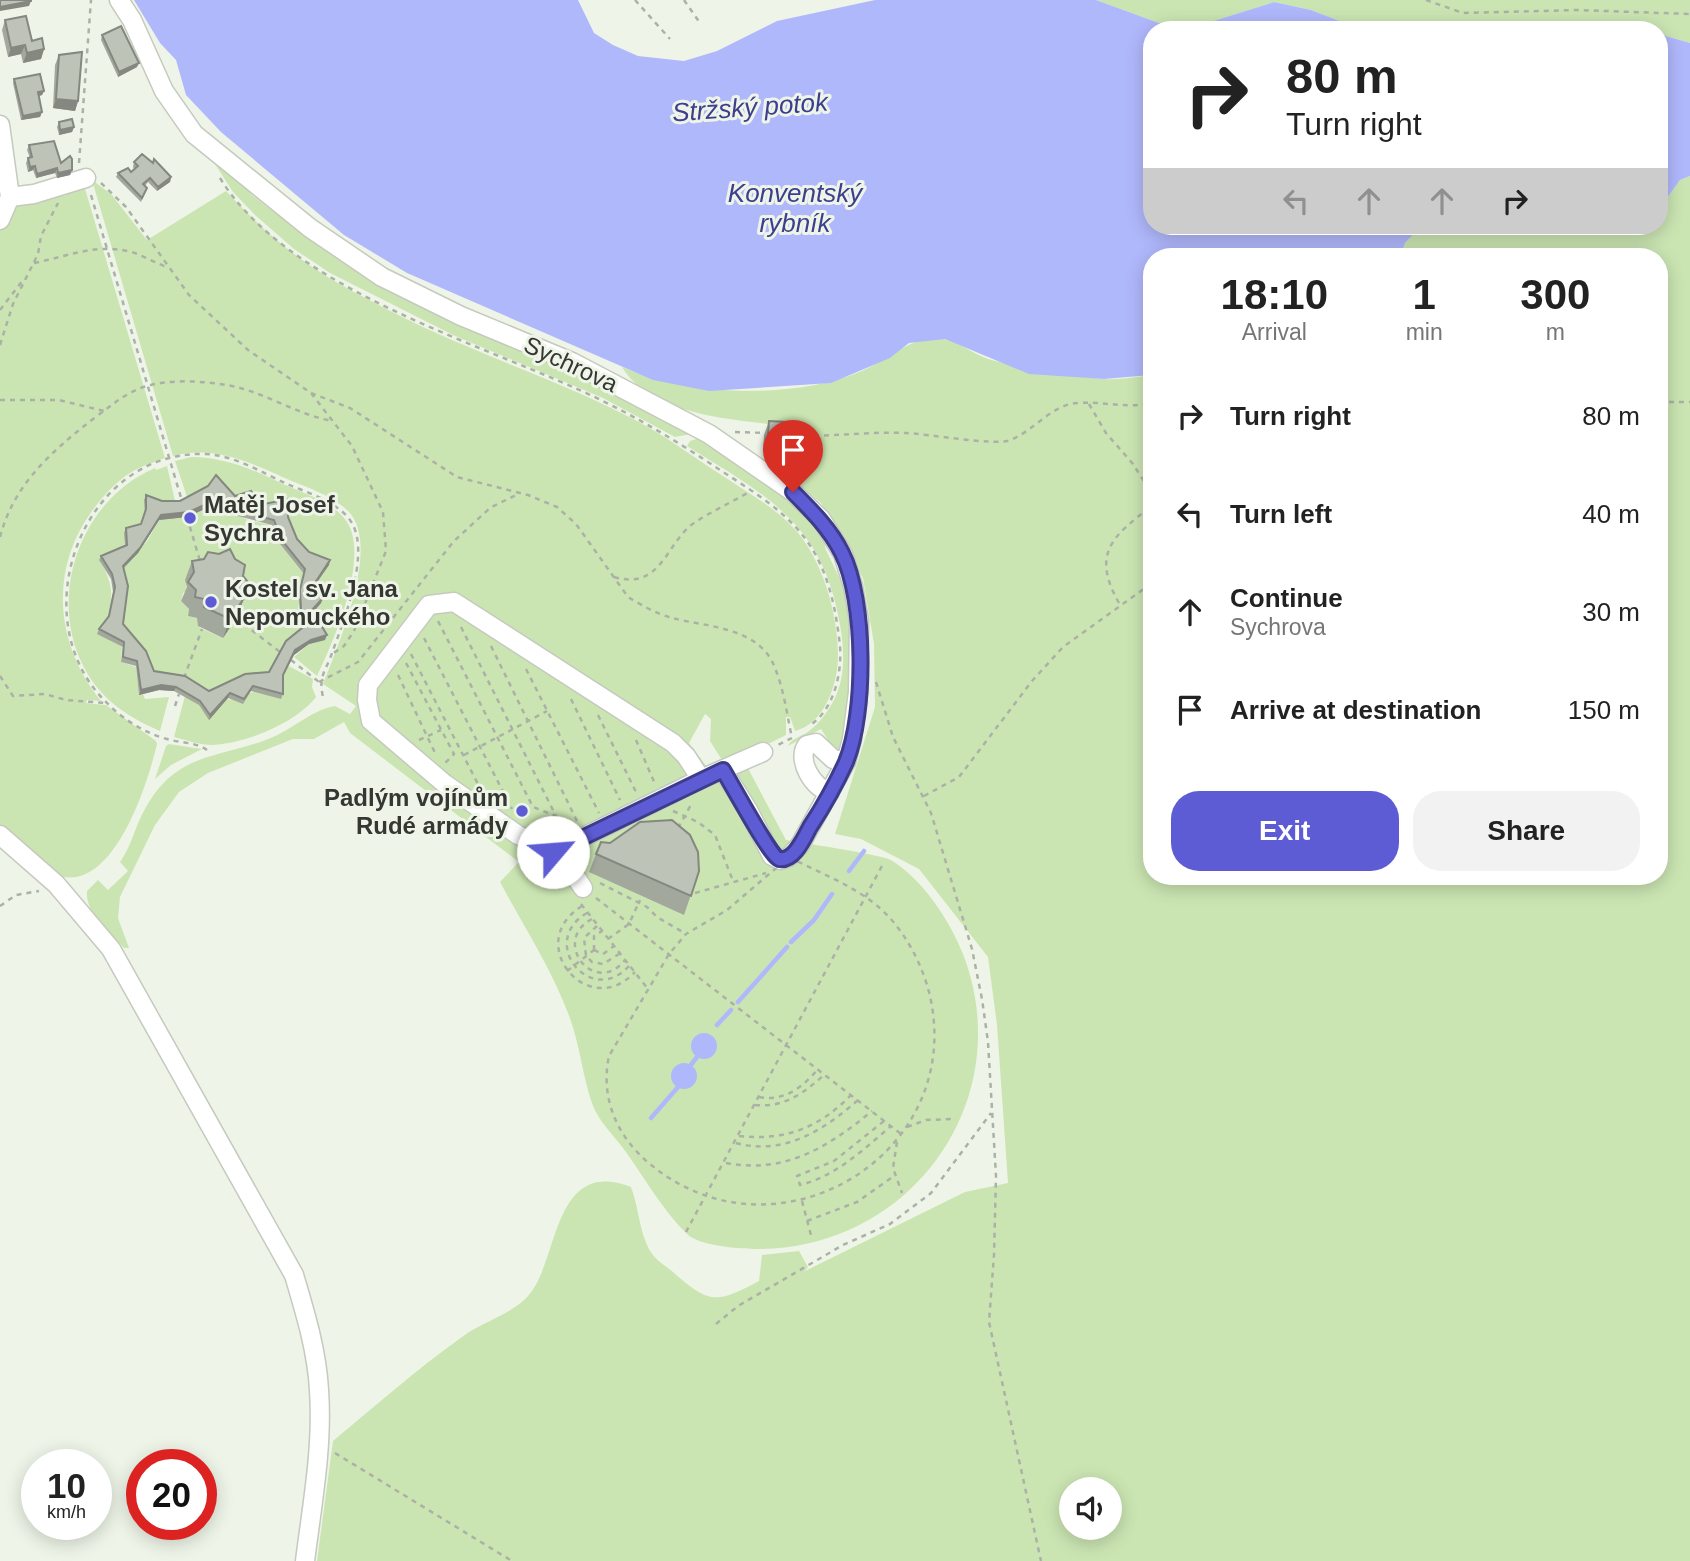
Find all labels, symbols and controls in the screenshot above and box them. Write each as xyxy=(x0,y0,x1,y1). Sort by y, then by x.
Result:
icon: right xyxy=(1171,49,1262,140)
text: 80 m xyxy=(1286,49,1398,103)
water label: Stržský potok xyxy=(671,86,831,127)
text: Turn right xyxy=(1286,106,1422,142)
water label: Konventský rybník xyxy=(728,178,864,238)
icon: left xyxy=(1277,182,1315,220)
icon: ahead xyxy=(1350,182,1388,220)
icon: ahead xyxy=(1423,182,1461,220)
icon: right xyxy=(1496,182,1534,220)
text: 18:10 xyxy=(1221,271,1328,318)
text: 1 xyxy=(1412,271,1436,318)
text: 300 xyxy=(1520,271,1590,318)
text: Arrival xyxy=(1242,319,1307,345)
text: min xyxy=(1406,319,1443,345)
text: m xyxy=(1546,319,1565,345)
street label: Sychrova xyxy=(520,331,623,398)
icon: right xyxy=(1171,397,1209,435)
text: Turn right xyxy=(1230,401,1351,431)
text: 80 m xyxy=(1582,401,1640,431)
pin xyxy=(763,420,823,492)
icon: arrive xyxy=(774,431,812,469)
place label: Matěj Josef Sychra xyxy=(204,491,336,546)
icon: left xyxy=(1171,495,1209,533)
text: Turn left xyxy=(1230,499,1332,529)
text: 40 m xyxy=(1582,499,1640,529)
marker: Matěj Josef Sychra xyxy=(182,510,198,526)
place label: Kostel sv. Jana Nepomuckého xyxy=(225,575,399,630)
text: Continue xyxy=(1230,583,1343,613)
icon: ahead xyxy=(1171,593,1209,631)
marker: Kostel sv. Jana Nepomuckého xyxy=(203,594,219,610)
text: 30 m xyxy=(1582,597,1640,627)
text: Sychrova xyxy=(1230,614,1326,640)
icon: arrive xyxy=(1171,691,1209,729)
text: Arrive at destination xyxy=(1230,695,1481,725)
text: 150 m xyxy=(1568,695,1640,725)
place label: Padlým vojínům Rudé armády xyxy=(324,784,509,839)
button: Exit xyxy=(1171,791,1399,871)
button: Share xyxy=(1413,791,1640,871)
marker: Padlým vojínům Rudé armády xyxy=(514,803,530,819)
position arrow xyxy=(516,815,590,889)
speed limit sign: 20 xyxy=(126,1449,217,1540)
text: 10 xyxy=(47,1466,86,1505)
map controls xyxy=(1059,1477,1122,1540)
button: sound xyxy=(1059,1477,1122,1540)
text: km/h xyxy=(47,1502,86,1522)

